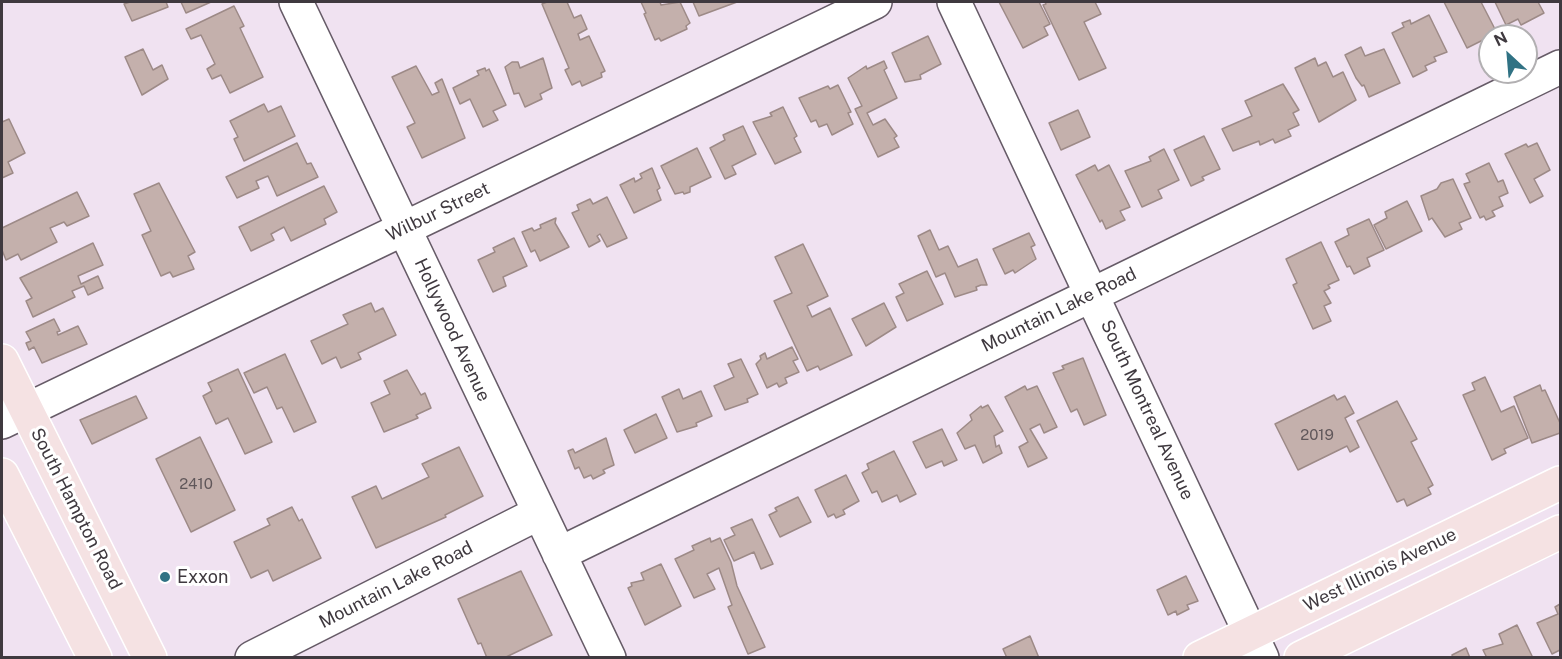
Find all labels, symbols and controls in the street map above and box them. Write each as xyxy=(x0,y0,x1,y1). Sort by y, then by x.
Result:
north arrow xyxy=(1478,24,1538,84)
text: N xyxy=(1491,28,1511,50)
street label: Wilbur Street xyxy=(383,178,493,246)
street label: Hollywood Avenue xyxy=(409,255,495,405)
street label: Mountain Lake Road xyxy=(978,263,1140,357)
street label: South Montreal Avenue xyxy=(1096,317,1198,503)
street label: South Hampton Road xyxy=(26,425,126,593)
house number: 2019 xyxy=(1300,426,1334,444)
house number: 2410 xyxy=(179,475,213,493)
street label: West Illinois Avenue xyxy=(1300,524,1460,616)
street label: Mountain Lake Road xyxy=(315,537,477,633)
place label: Exxon xyxy=(177,566,228,588)
marker: Exxon xyxy=(158,570,172,584)

